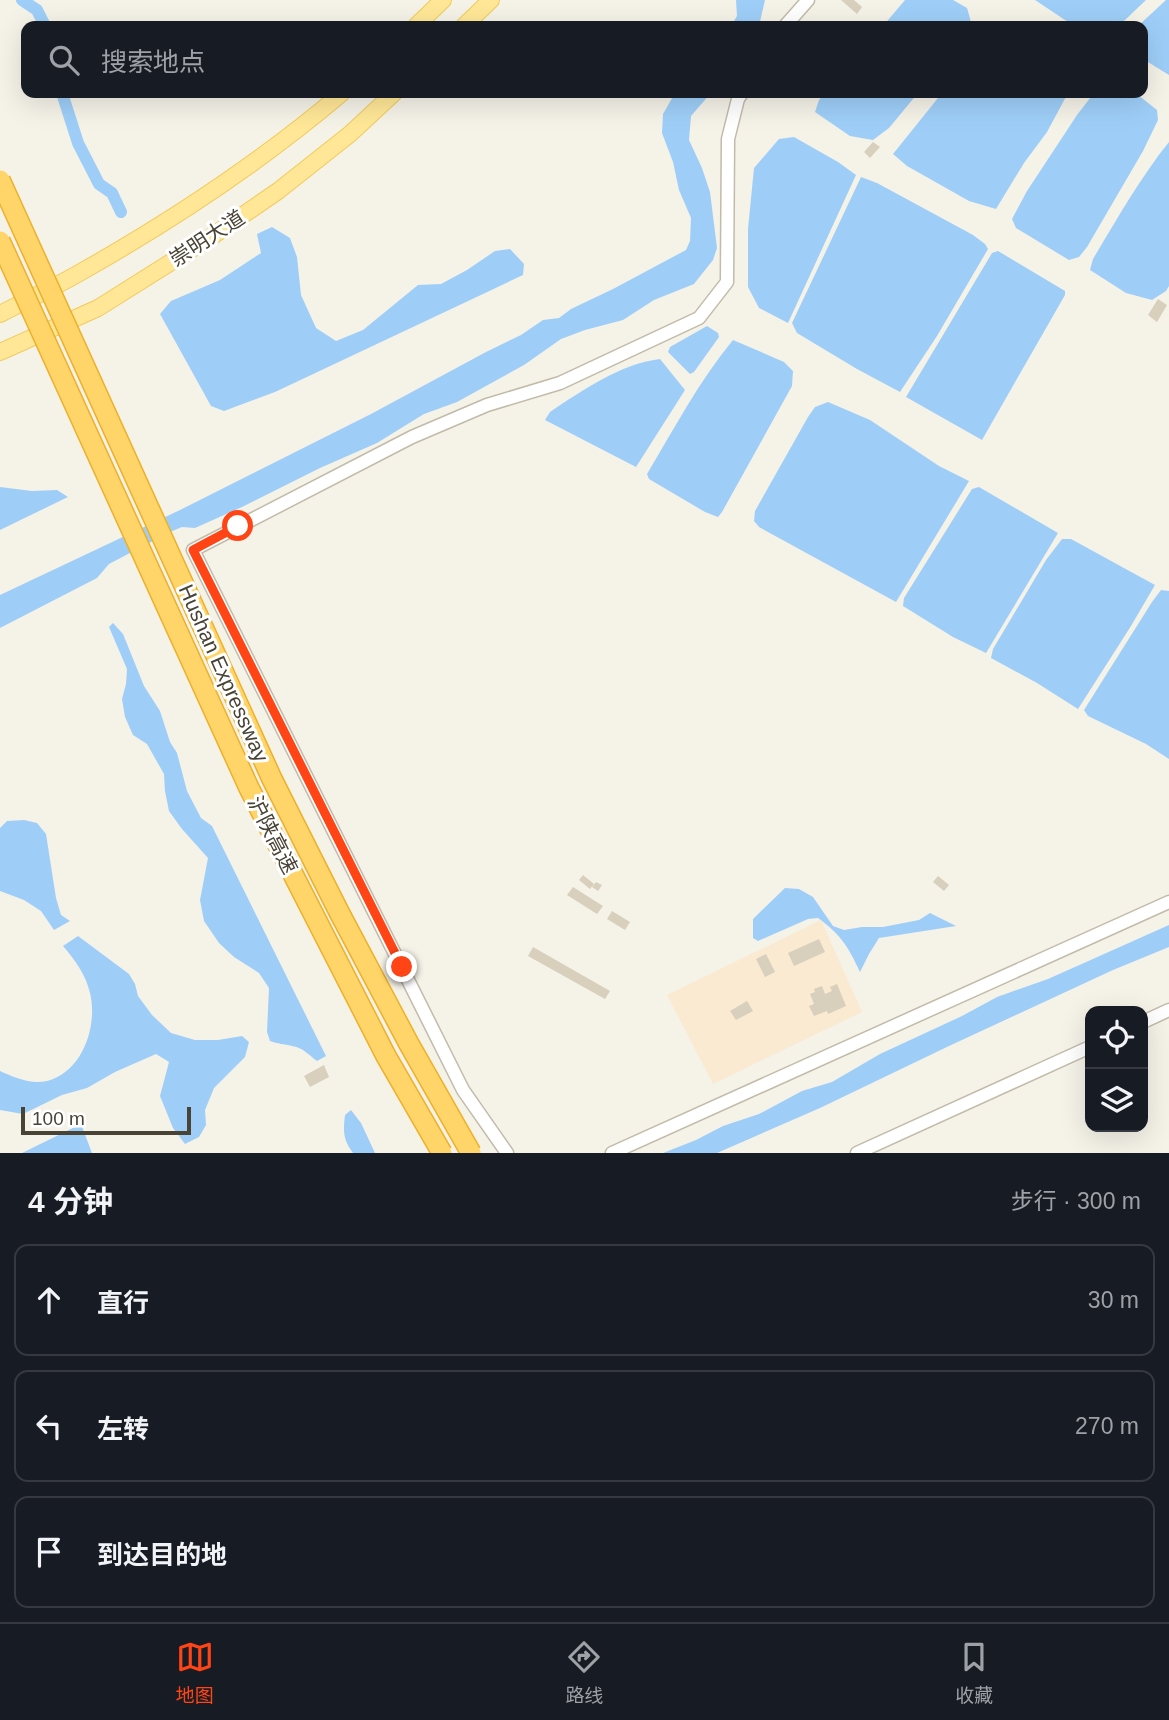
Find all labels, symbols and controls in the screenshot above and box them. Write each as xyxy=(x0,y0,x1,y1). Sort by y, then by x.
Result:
search box xyxy=(21,21,1148,98)
icon: search xyxy=(45,41,83,79)
text: 搜索地点 xyxy=(101,47,205,77)
street label: 崇明大道 xyxy=(166,205,248,271)
route start xyxy=(222,510,253,541)
street label: Hushan Expressway xyxy=(175,581,274,766)
street label: 沪陕高速 xyxy=(244,792,302,878)
route end xyxy=(386,951,417,982)
map controls xyxy=(1085,1006,1148,1132)
button: locate xyxy=(1085,1006,1148,1069)
button: layers xyxy=(1085,1069,1148,1132)
scale bar xyxy=(21,1104,191,1136)
text: 100 m xyxy=(32,1108,85,1129)
text: 4 分钟 xyxy=(28,1185,113,1218)
text: 步行 · 300 m xyxy=(1011,1188,1141,1214)
icon: ahead xyxy=(30,1281,68,1319)
text: 30 m xyxy=(1088,1287,1139,1313)
text: 直行 xyxy=(97,1288,149,1318)
icon: left xyxy=(30,1407,68,1445)
text: 270 m xyxy=(1075,1413,1139,1439)
text: 左转 xyxy=(97,1414,149,1444)
icon: arrive xyxy=(30,1533,68,1571)
text: 到达目的地 xyxy=(97,1540,227,1570)
tab: 地图 xyxy=(176,1638,214,1707)
tab: 路线 xyxy=(565,1638,603,1707)
tab: 收藏 xyxy=(955,1638,993,1707)

